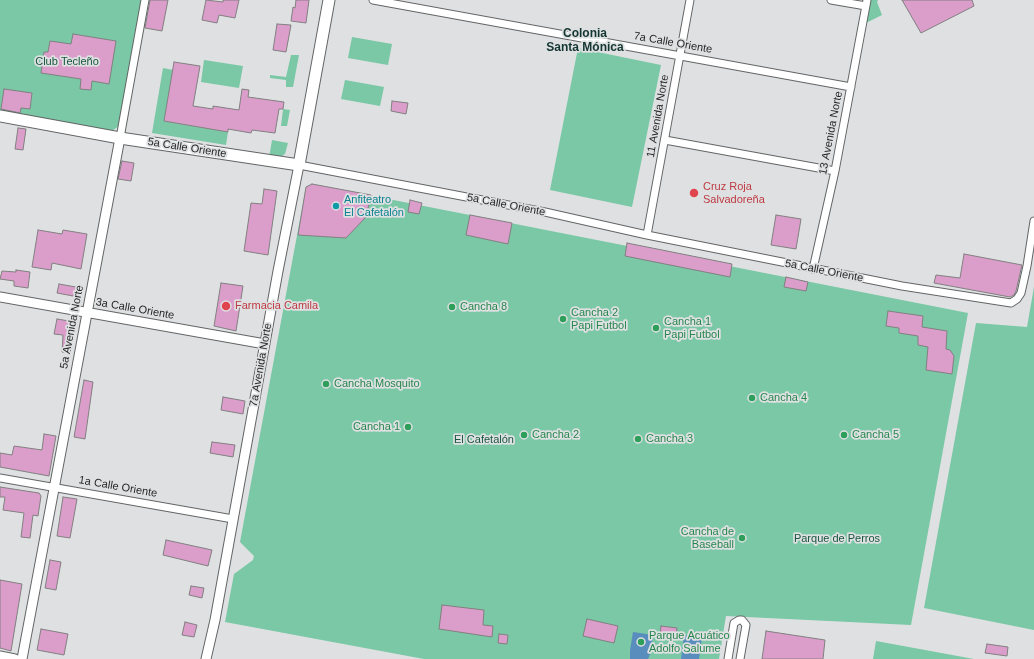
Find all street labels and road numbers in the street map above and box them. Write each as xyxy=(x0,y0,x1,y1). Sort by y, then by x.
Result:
street label: 7a Calle Oriente xyxy=(633,30,713,56)
street label: 11 Avenida Norte xyxy=(644,74,672,158)
street label: 13 Avenida Norte xyxy=(816,90,846,176)
street label: 5a Calle Oriente xyxy=(147,135,227,161)
street label: 5a Calle Oriente xyxy=(466,191,546,219)
street label: 5a Calle Oriente xyxy=(784,257,864,285)
street label: 5a Avenida Norte xyxy=(57,284,87,370)
street label: 3a Calle Oriente xyxy=(95,296,175,322)
street label: 7a Avenida Norte xyxy=(247,322,275,408)
street label: 1a Calle Oriente xyxy=(78,474,158,500)

